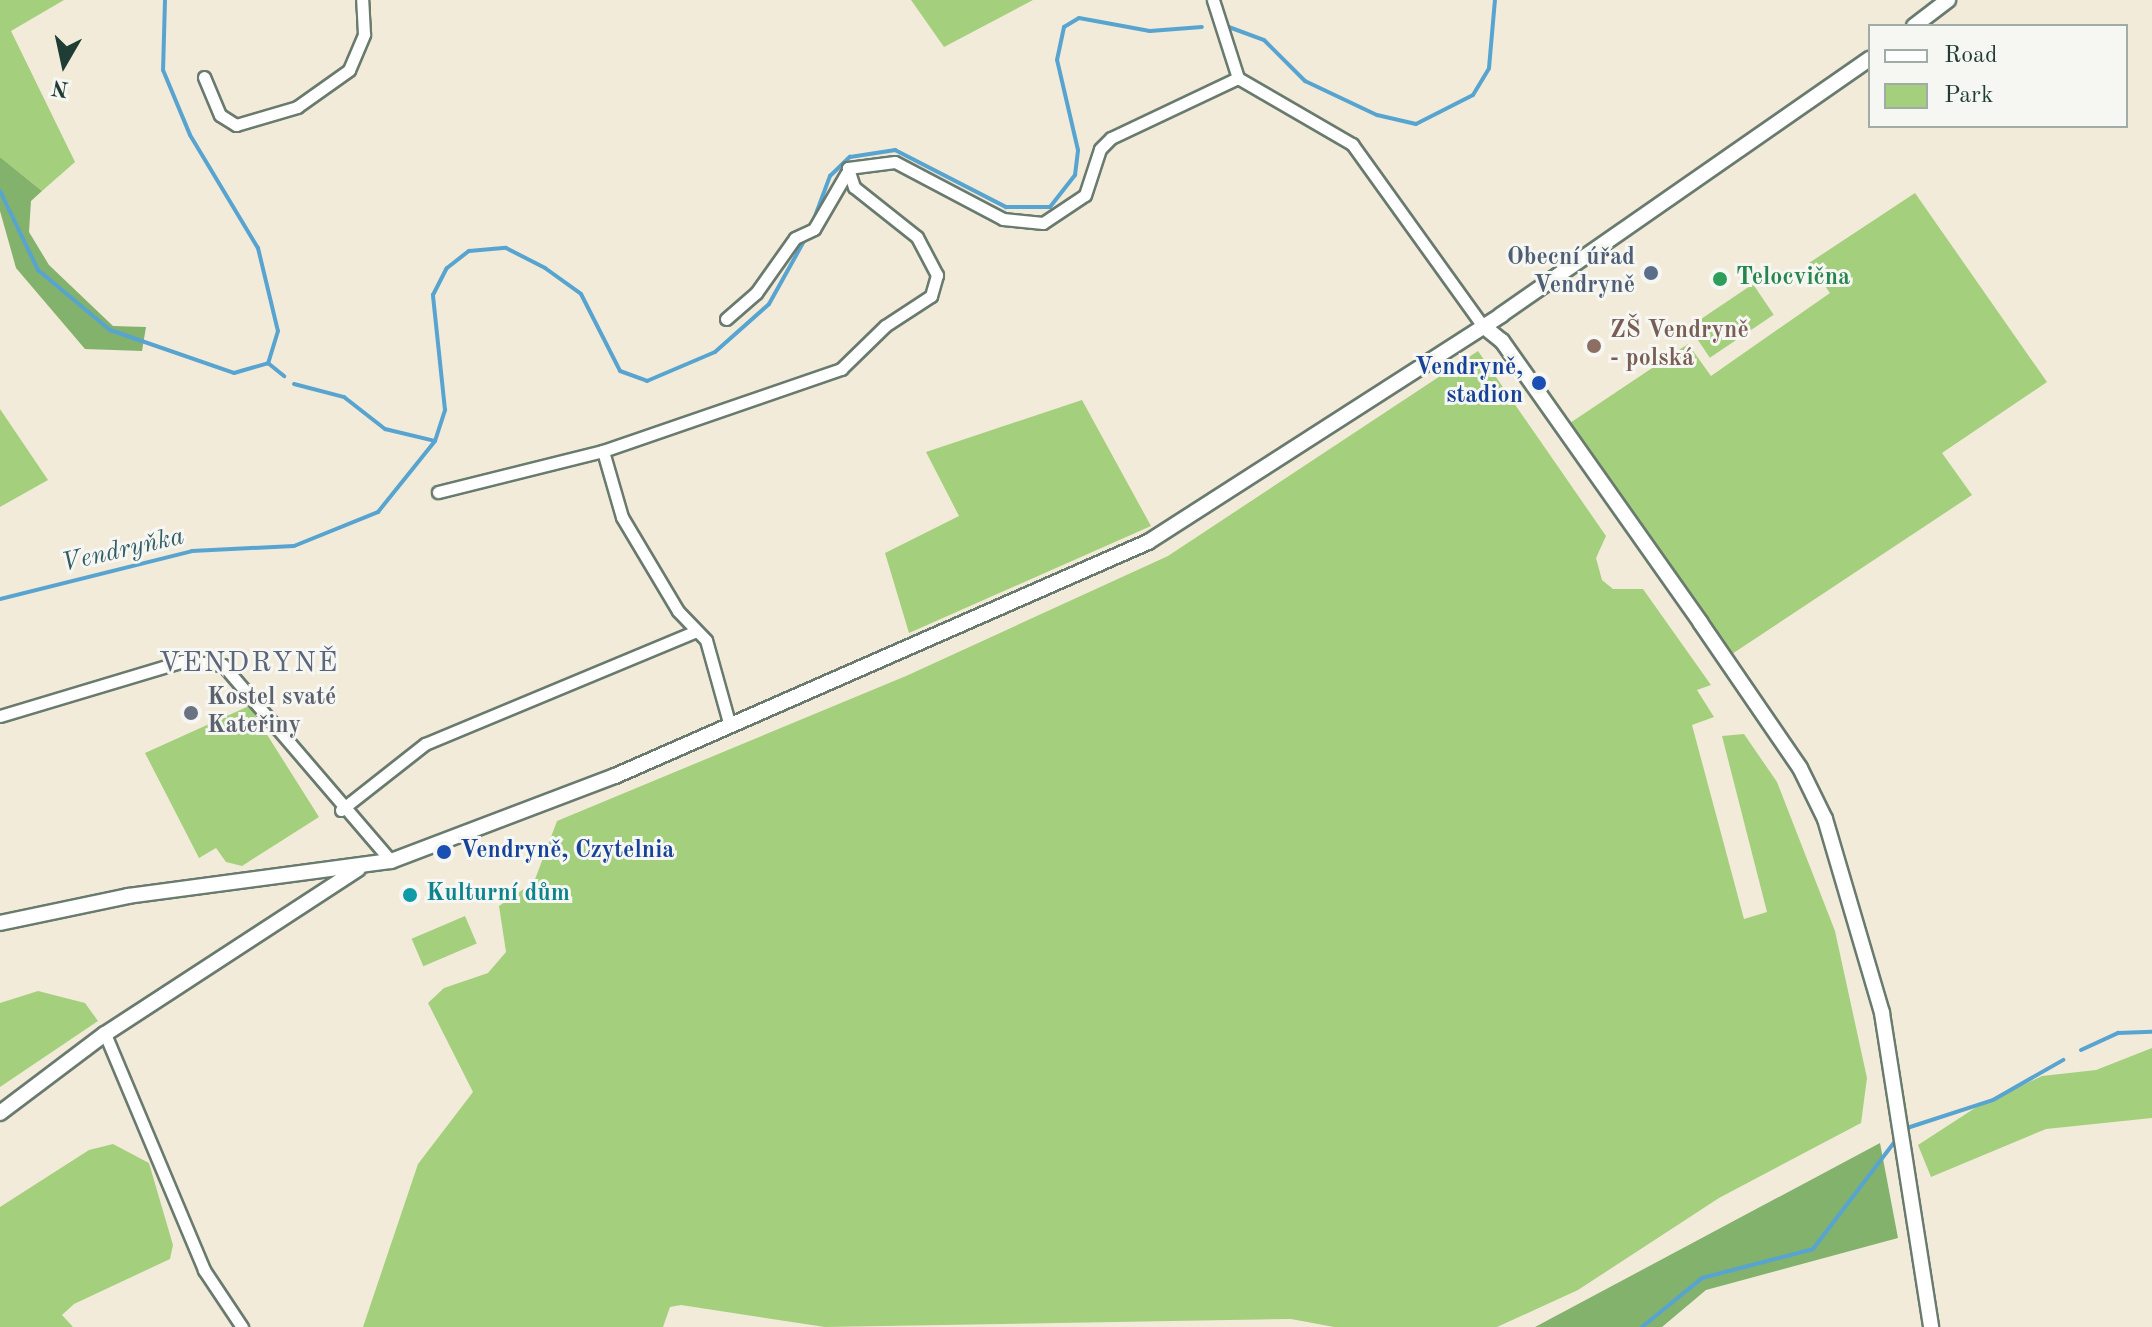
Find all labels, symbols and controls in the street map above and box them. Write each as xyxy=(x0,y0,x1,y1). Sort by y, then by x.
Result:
north arrow xyxy=(24,24,104,104)
legend xyxy=(1868,24,2128,128)
text: Road xyxy=(1944,44,1997,68)
text: N xyxy=(50,76,70,100)
text: Park xyxy=(1944,84,1993,108)
place label: Obecní úřad Vendryně xyxy=(1507,245,1635,301)
marker: Obecní úřad Vendryně xyxy=(1642,264,1660,282)
place label: Telocvična xyxy=(1736,265,1850,293)
marker: Telocvična xyxy=(1711,270,1729,288)
place label: ZŠ Vendryně - polská xyxy=(1610,318,1749,374)
marker: ZŠ Vendryně - polská xyxy=(1585,337,1603,355)
place label: Vendryně, stadion xyxy=(1415,355,1523,411)
marker: Vendryně, stadion xyxy=(1530,374,1548,392)
water label: Vendryňka xyxy=(59,522,187,580)
district label: VENDRYNĚ xyxy=(159,647,339,681)
place label: Kostel svaté Kateřiny xyxy=(207,685,336,741)
marker: Kostel svaté Kateřiny xyxy=(182,704,200,722)
place label: Vendryně, Czytelnia xyxy=(460,838,674,866)
marker: Vendryně, Czytelnia xyxy=(435,843,453,861)
place label: Kulturní dům xyxy=(426,881,570,909)
marker: Kulturní dům xyxy=(401,886,419,904)

